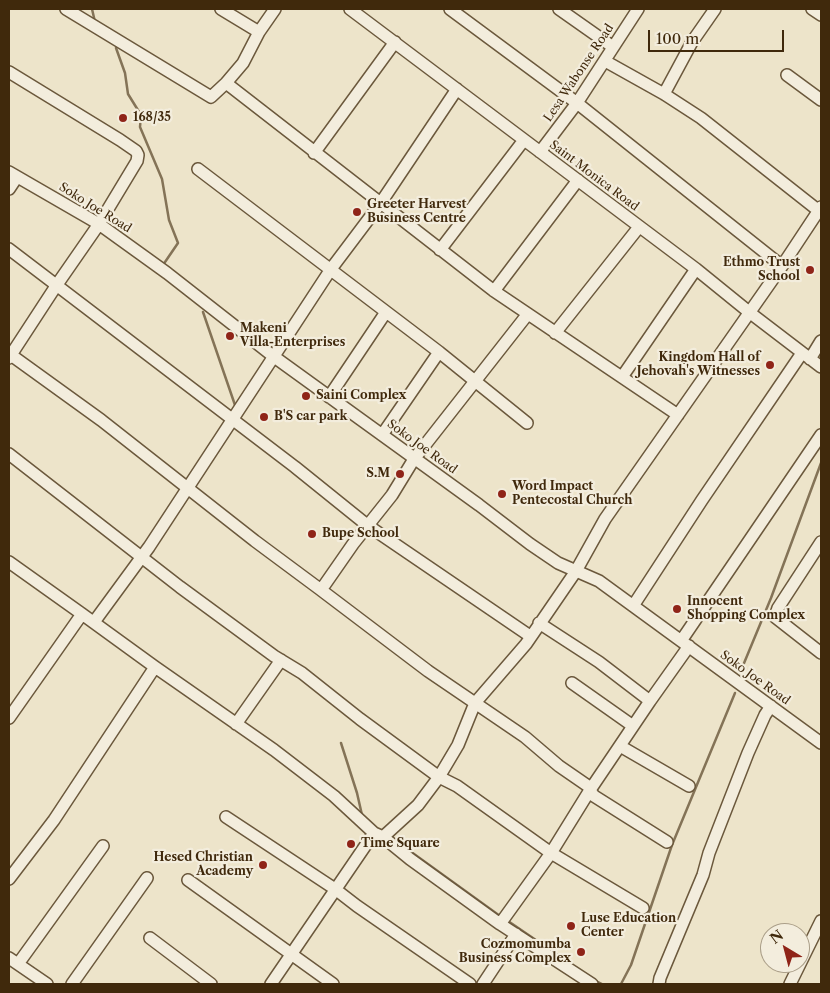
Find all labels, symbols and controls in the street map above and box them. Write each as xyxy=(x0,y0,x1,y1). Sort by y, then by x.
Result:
scale bar xyxy=(650,20,786,52)
street label: Lesa Wabonse Road xyxy=(541,21,617,125)
text: 100 m xyxy=(656,29,699,48)
place label: 168/35 xyxy=(133,111,171,125)
marker: 168/35 xyxy=(117,112,129,124)
street label: Saint Monica Road xyxy=(547,138,641,214)
street label: Soko Joe Road xyxy=(56,180,134,236)
place label: Greeter Harvest Business Centre xyxy=(367,198,466,226)
marker: Greeter Harvest Business Centre xyxy=(351,206,363,218)
place label: Ethmo Trust School xyxy=(723,256,800,284)
marker: Ethmo Trust School xyxy=(804,264,816,276)
place label: Makeni Villa-Enterprises xyxy=(240,322,345,350)
marker: Makeni Villa-Enterprises xyxy=(224,330,236,342)
place label: Kingdom Hall of Jehovah's Witnesses xyxy=(637,351,760,379)
marker: Kingdom Hall of Jehovah's Witnesses xyxy=(764,359,776,371)
place label: Saini Complex xyxy=(316,389,406,403)
marker: Saini Complex xyxy=(300,390,312,402)
place label: B'S car park xyxy=(274,410,347,424)
marker: B'S car park xyxy=(258,411,270,423)
street label: Soko Joe Road xyxy=(384,417,460,477)
place label: S.M xyxy=(366,467,390,481)
marker: S.M xyxy=(394,468,406,480)
place label: Word Impact Pentecostal Church xyxy=(512,480,632,508)
marker: Word Impact Pentecostal Church xyxy=(496,488,508,500)
place label: Bupe School xyxy=(322,527,399,541)
marker: Bupe School xyxy=(306,528,318,540)
place label: Innocent Shopping Complex xyxy=(687,595,805,623)
marker: Innocent Shopping Complex xyxy=(671,603,683,615)
street label: Soko Joe Road xyxy=(717,648,793,708)
place label: Time Square xyxy=(361,837,440,851)
marker: Time Square xyxy=(345,838,357,850)
place label: Hesed Christian Academy xyxy=(154,851,253,879)
marker: Hesed Christian Academy xyxy=(257,859,269,871)
place label: Luse Education Center xyxy=(581,912,676,940)
marker: Luse Education Center xyxy=(565,920,577,932)
north arrow xyxy=(760,923,810,973)
text: N xyxy=(766,926,787,948)
place label: Cozmomumba Business Complex xyxy=(459,938,571,966)
marker: Cozmomumba Business Complex xyxy=(575,946,587,958)

